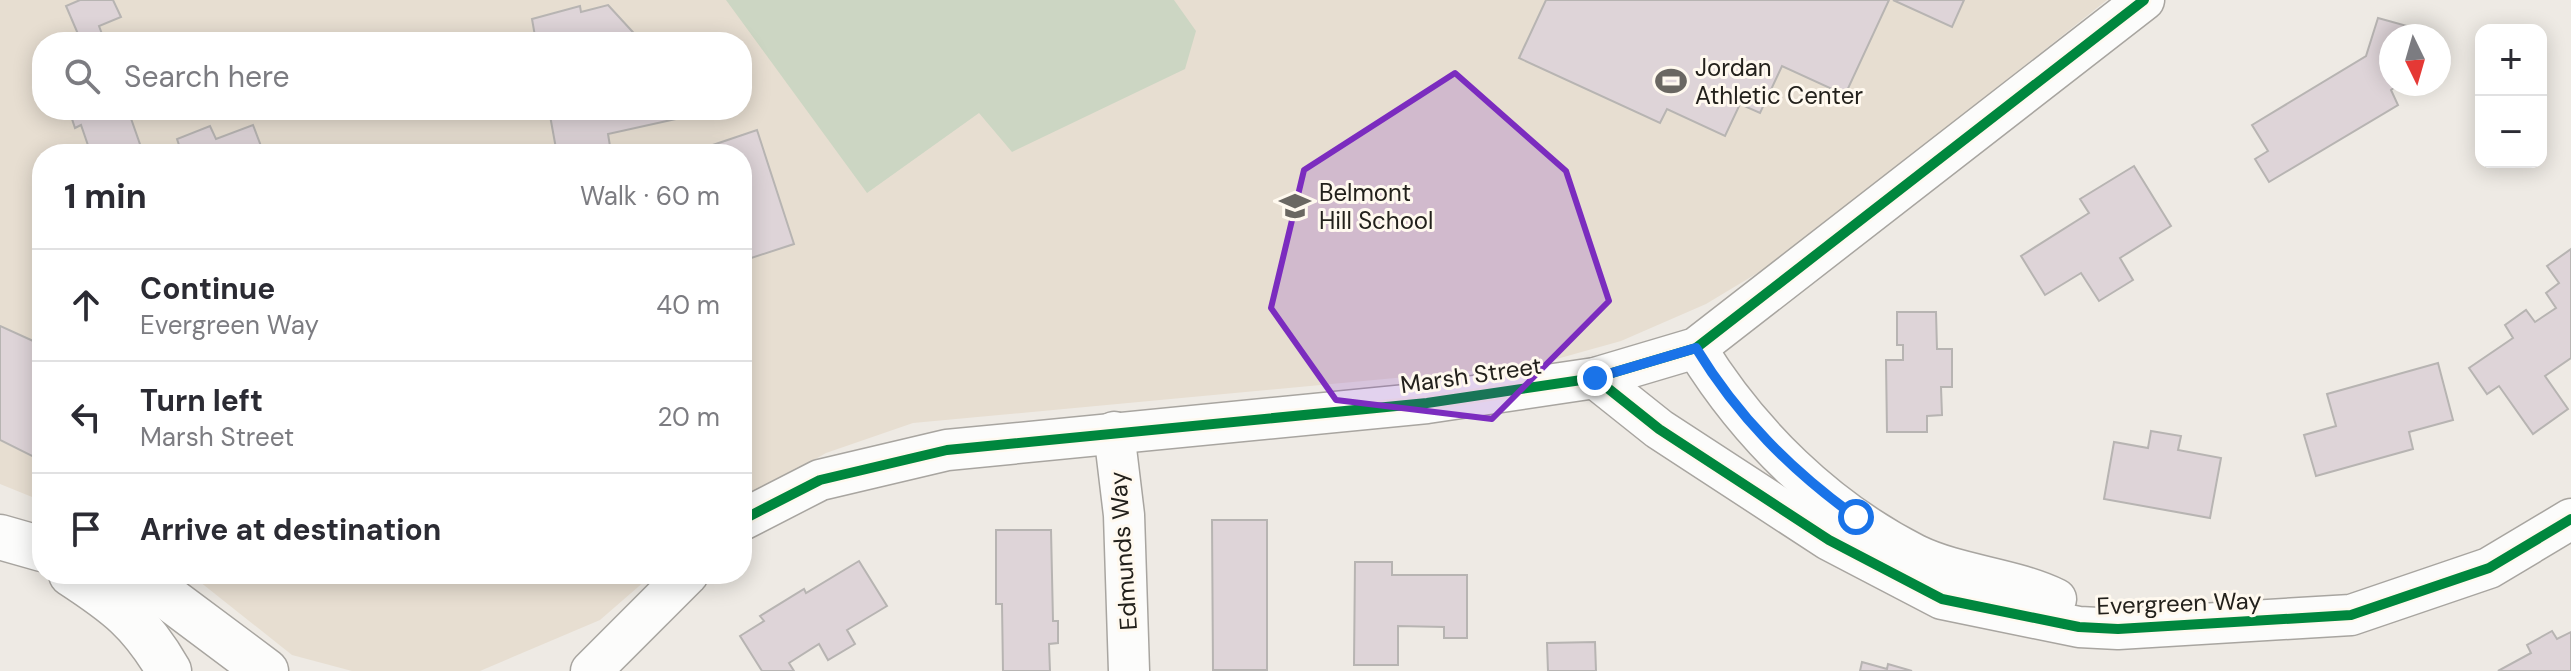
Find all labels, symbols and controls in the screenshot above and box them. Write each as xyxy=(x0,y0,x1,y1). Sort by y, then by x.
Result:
north arrow xyxy=(2379,24,2451,96)
map controls xyxy=(2475,24,2547,168)
button: + xyxy=(2475,24,2547,96)
search box xyxy=(32,32,752,120)
place label: Jordan Athletic Center xyxy=(1695,52,1863,111)
icon: search xyxy=(60,54,104,98)
text: Search here xyxy=(124,57,290,96)
sports icon: Jordan Athletic Center xyxy=(1654,64,1688,98)
button: − xyxy=(2475,96,2547,168)
text: 1 min xyxy=(64,174,147,219)
place label: Belmont Hill School xyxy=(1319,177,1433,236)
text: Walk · 60 m xyxy=(580,179,720,213)
school or university icon: Belmont Hill School xyxy=(1278,189,1312,223)
text: Continue xyxy=(140,269,275,308)
icon: ahead xyxy=(64,283,108,327)
text: 40 m xyxy=(656,288,720,322)
text: Evergreen Way xyxy=(140,308,319,342)
street label: Marsh Street xyxy=(1398,350,1544,400)
route end xyxy=(1577,360,1613,396)
text: Turn left xyxy=(140,381,263,420)
icon: left xyxy=(64,395,108,439)
text: 20 m xyxy=(657,400,720,434)
text: Marsh Street xyxy=(140,420,294,454)
street label: Edmunds Way xyxy=(1102,471,1144,631)
route start xyxy=(1838,499,1874,535)
icon: arrive xyxy=(64,507,108,551)
text: Arrive at destination xyxy=(140,510,441,549)
street label: Evergreen Way xyxy=(2096,585,2262,621)

